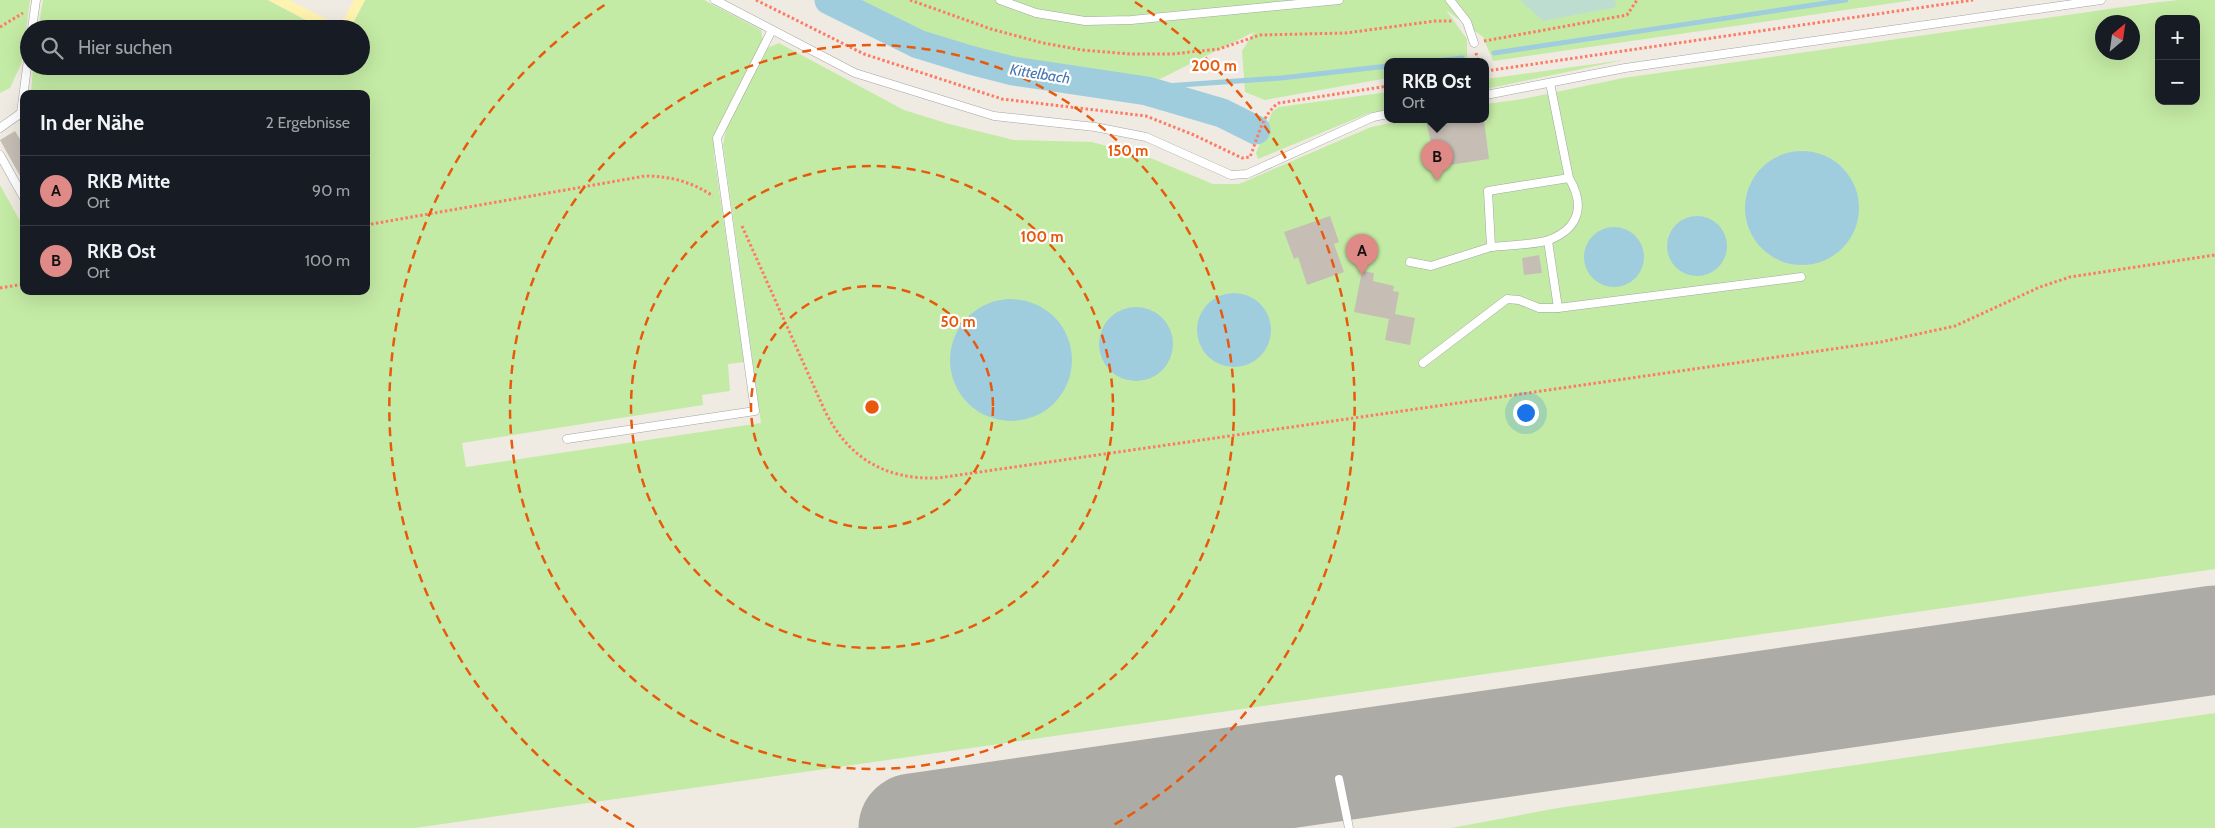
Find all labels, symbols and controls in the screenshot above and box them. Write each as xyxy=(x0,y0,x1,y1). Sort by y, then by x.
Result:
north arrow xyxy=(2095,15,2140,60)
map controls xyxy=(2155,15,2200,105)
button: + xyxy=(2155,15,2200,60)
search box xyxy=(20,20,370,75)
icon: search xyxy=(38,34,66,62)
text: Hier suchen xyxy=(78,36,172,59)
text: 200 m xyxy=(1191,57,1237,75)
popup xyxy=(1384,58,1489,123)
water label: Kittelbach xyxy=(1009,60,1071,88)
button: − xyxy=(2155,60,2200,105)
text: RKB Ost xyxy=(1402,70,1471,93)
text: Ort xyxy=(1402,93,1425,112)
text: In der Nähe xyxy=(40,110,144,135)
text: 2 Ergebnisse xyxy=(266,113,350,132)
pin: B xyxy=(1421,140,1453,181)
text: 150 m xyxy=(1108,142,1148,160)
text: RKB Mitte xyxy=(87,170,170,193)
text: A xyxy=(51,181,61,200)
text: 90 m xyxy=(312,181,350,200)
text: Ort xyxy=(87,193,110,212)
text: 100 m xyxy=(1020,228,1064,246)
pin: A xyxy=(1346,234,1378,275)
text: RKB Ost xyxy=(87,240,156,263)
text: B xyxy=(51,251,61,270)
text: 100 m xyxy=(305,251,350,270)
text: Ort xyxy=(87,263,110,282)
text: 50 m xyxy=(940,313,976,331)
centre of rings xyxy=(863,398,881,416)
your location xyxy=(1513,400,1539,426)

